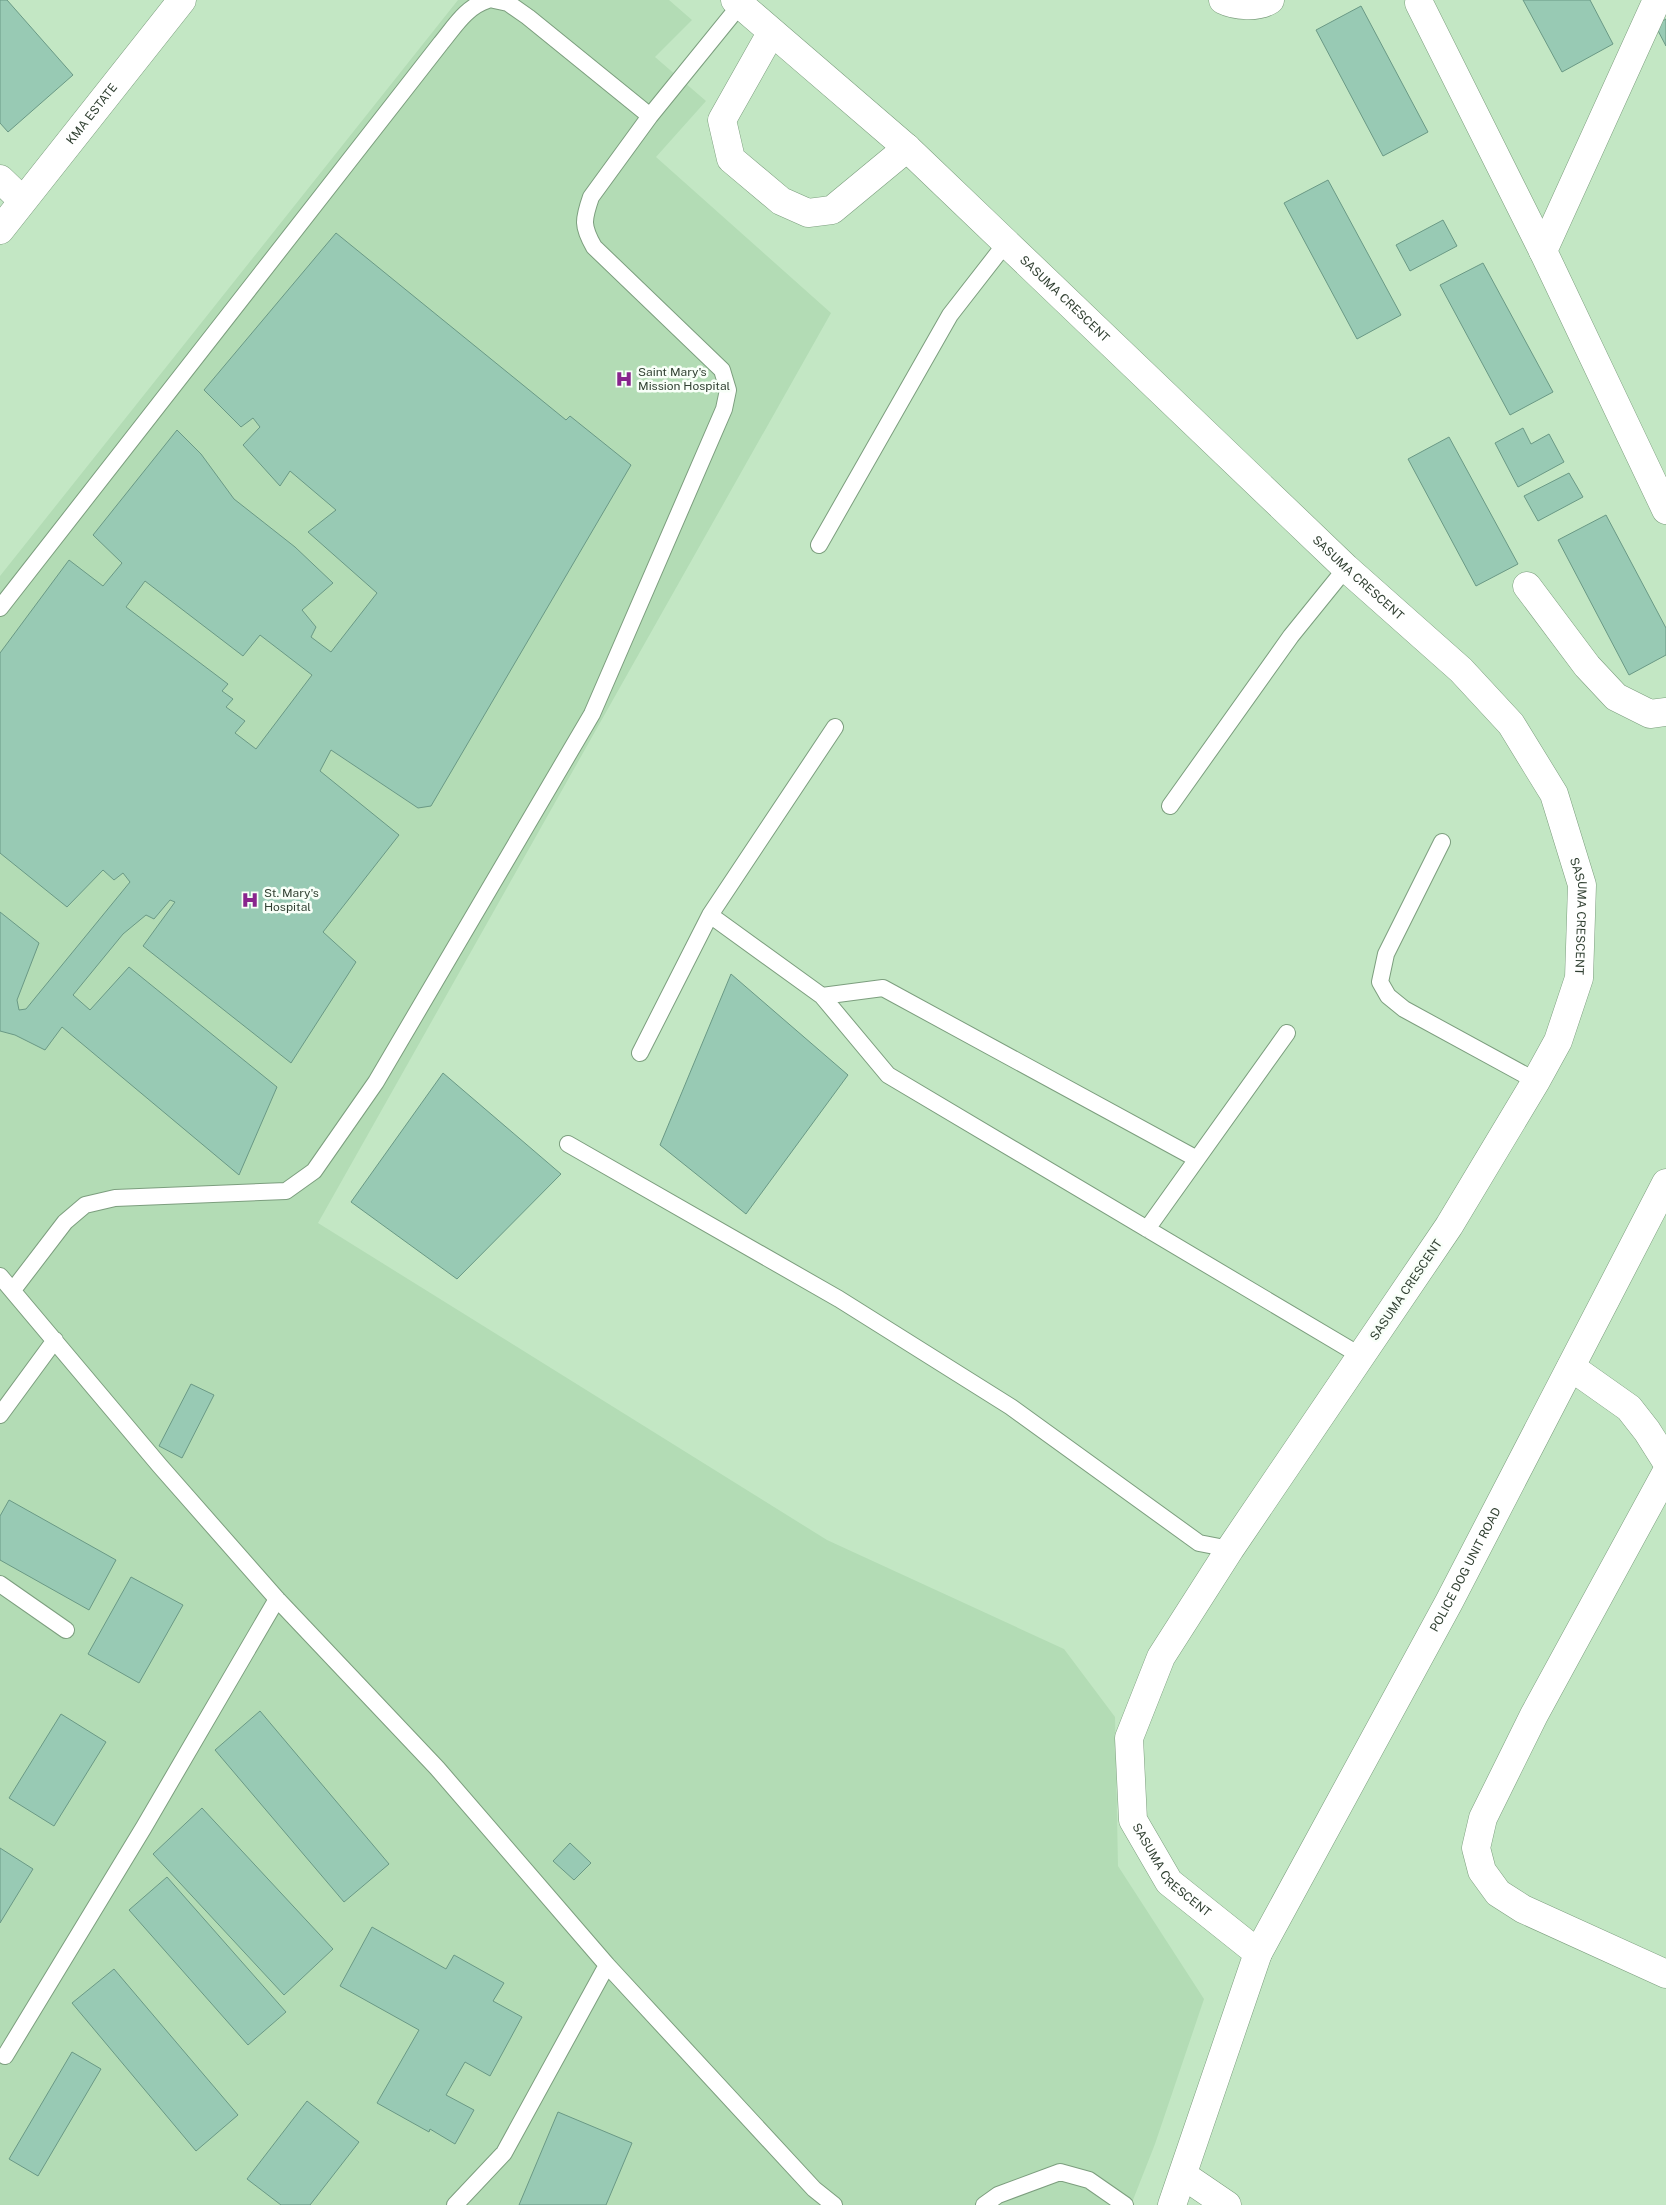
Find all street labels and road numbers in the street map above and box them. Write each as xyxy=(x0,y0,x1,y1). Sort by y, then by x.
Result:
street label: KMA ESTATE xyxy=(63,81,120,147)
street label: SASUMA CRESCENT xyxy=(1017,253,1112,345)
street label: SASUMA CRESCENT xyxy=(1310,533,1407,623)
street label: SASUMA CRESCENT xyxy=(1567,856,1589,975)
street label: SASUMA CRESCENT xyxy=(1367,1237,1445,1343)
street label: POLICE DOG UNIT ROAD xyxy=(1427,1505,1504,1634)
street label: SASUMA CRESCENT xyxy=(1129,1821,1214,1920)

